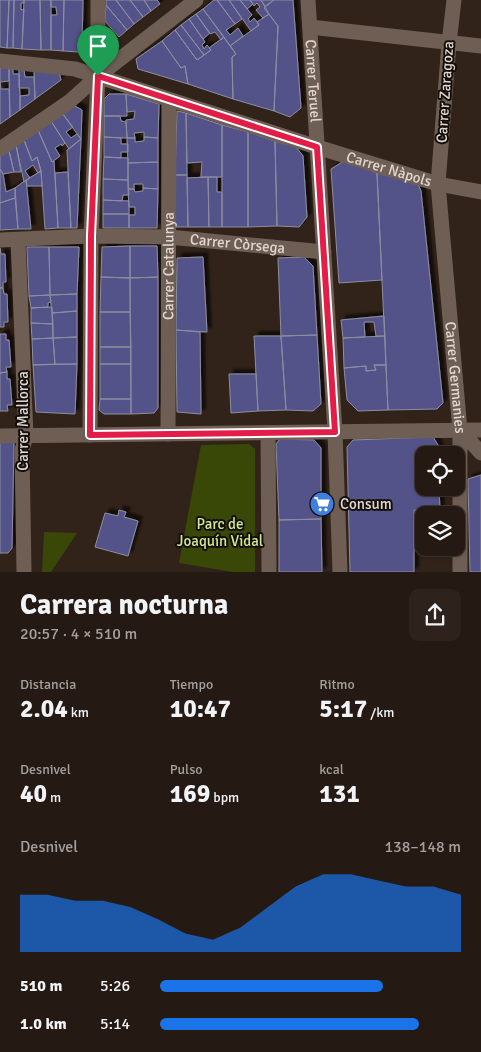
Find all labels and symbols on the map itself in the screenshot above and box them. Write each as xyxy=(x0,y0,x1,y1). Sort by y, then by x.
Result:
pin xyxy=(77,25,119,76)
street label: Carrer Teruel xyxy=(301,39,325,123)
street label: Carrer Zaragoza xyxy=(432,40,458,144)
street label: Carrer Nàpols xyxy=(344,148,434,191)
street label: Carrer Catalunya xyxy=(159,212,178,320)
street label: Carrer Còrsega xyxy=(189,230,286,257)
street label: Carrer Germanies xyxy=(441,321,469,434)
street label: Carrer Mallorca xyxy=(14,371,32,471)
supermarket icon: Consum xyxy=(309,491,335,517)
place label: Consum xyxy=(340,495,392,513)
park label: Parc de Joaquín Vidal xyxy=(177,515,263,550)

